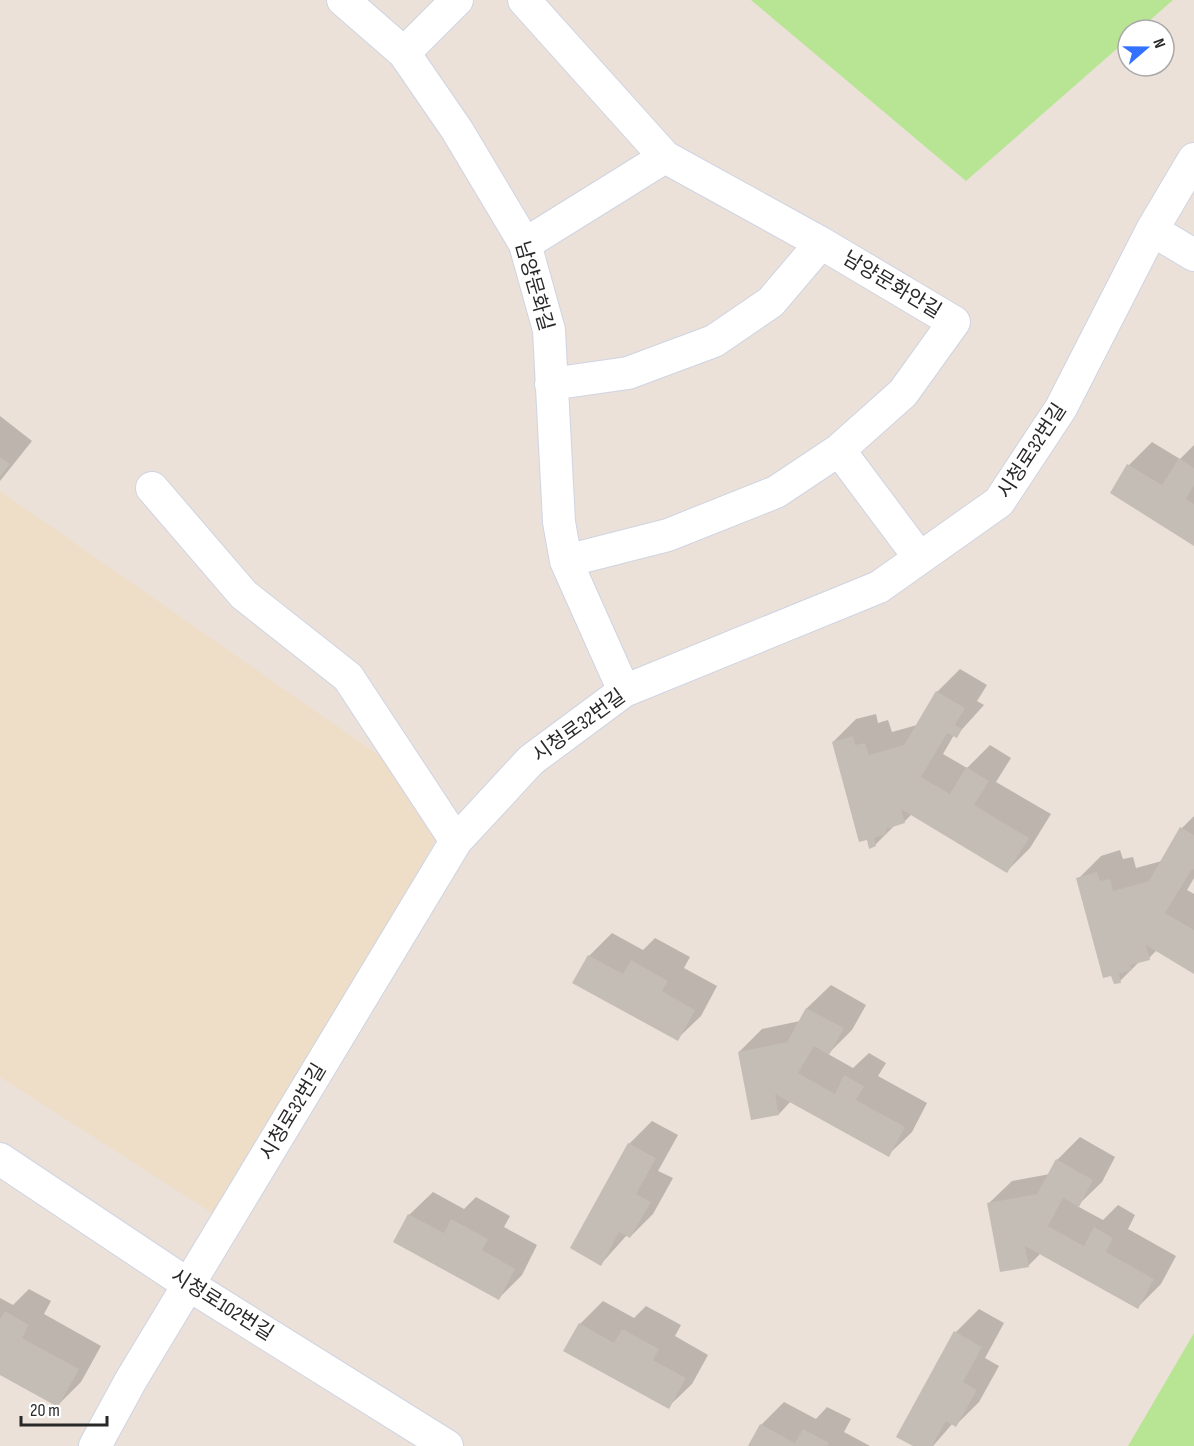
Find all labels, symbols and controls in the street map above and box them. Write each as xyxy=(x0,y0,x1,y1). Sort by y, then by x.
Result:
north arrow xyxy=(1116,18,1176,78)
text: N xyxy=(1148,36,1169,51)
street label: 남양문화길 xyxy=(510,238,558,334)
street label: 남양문화안길 xyxy=(839,246,945,324)
street label: 시청로32번길 xyxy=(992,399,1072,503)
street label: 시청로32번길 xyxy=(528,684,630,768)
street label: 시청로32번길 xyxy=(255,1059,331,1165)
street label: 시청로102번길 xyxy=(166,1264,278,1346)
scale bar xyxy=(21,1389,106,1427)
text: 20 m xyxy=(30,1400,60,1421)

